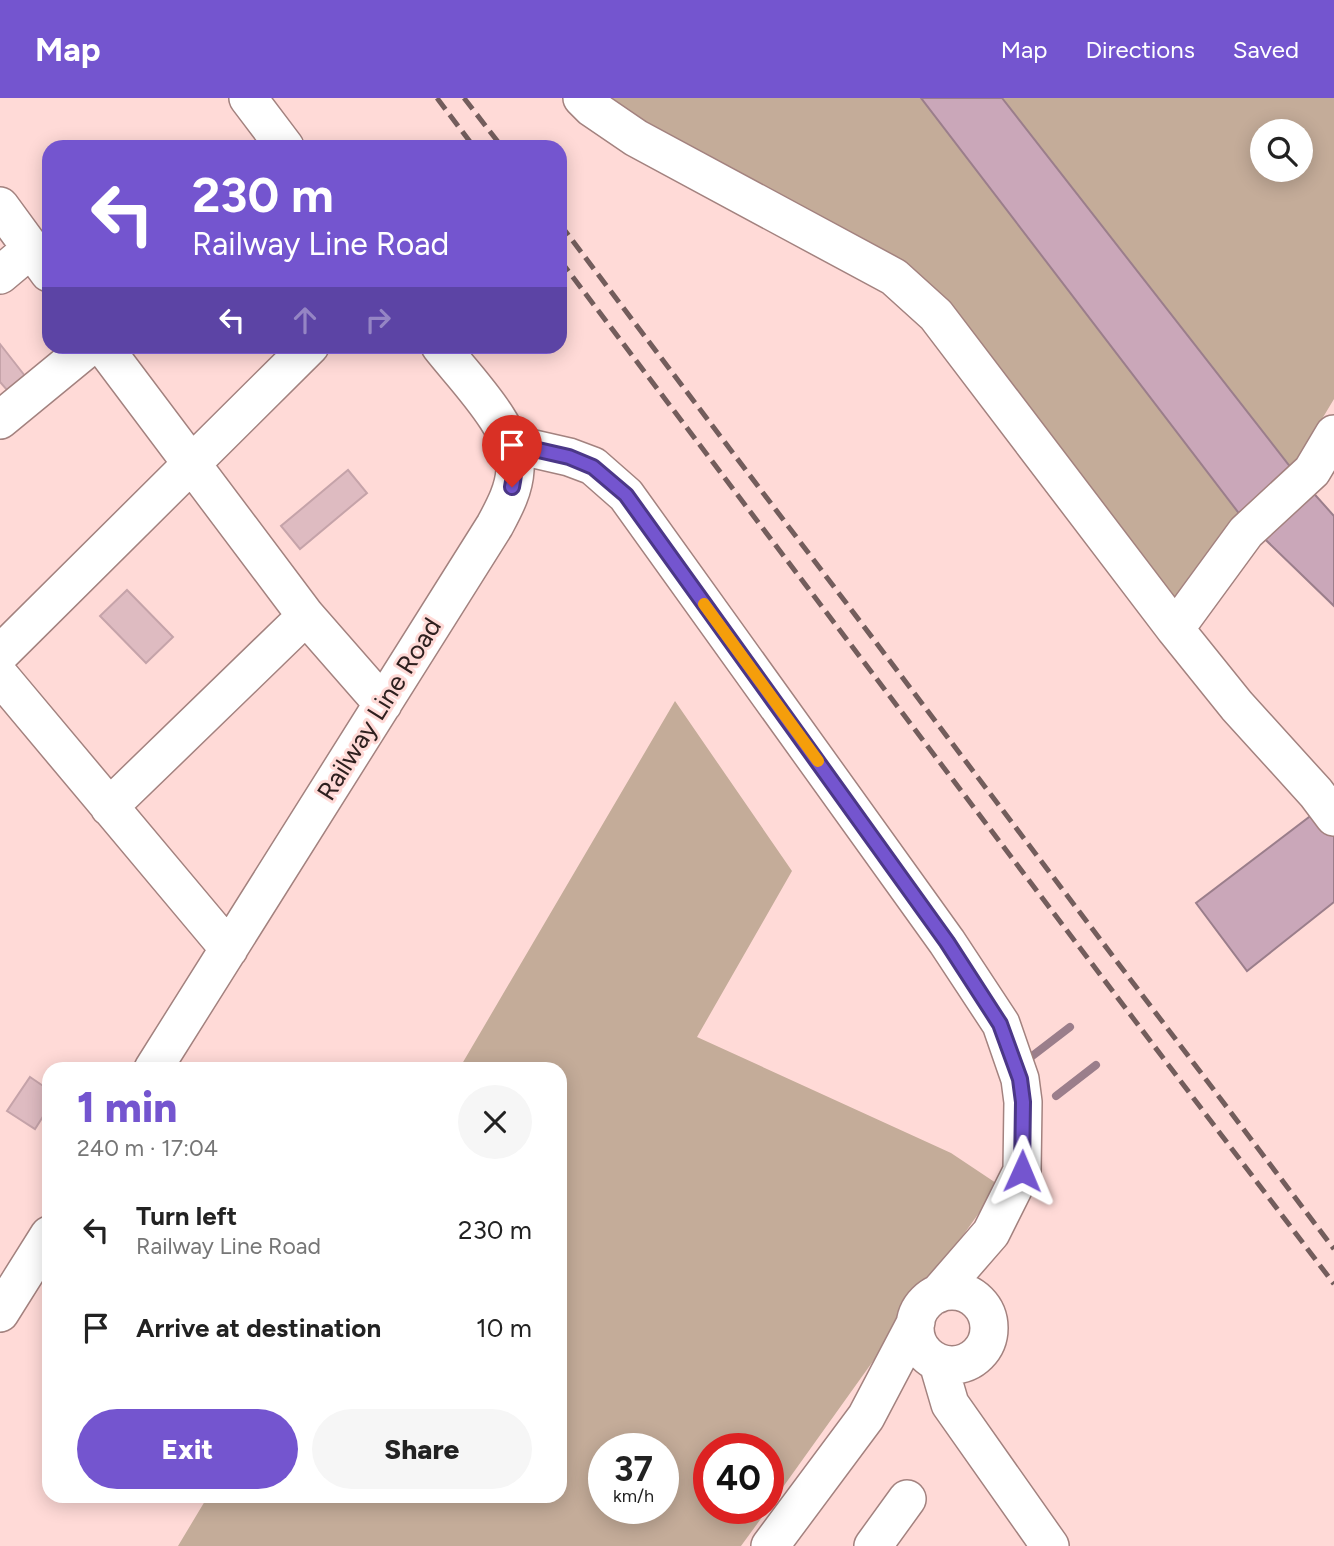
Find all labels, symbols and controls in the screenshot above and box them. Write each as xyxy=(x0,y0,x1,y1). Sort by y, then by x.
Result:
text: Map xyxy=(35,30,101,69)
text: Map xyxy=(1001,35,1047,64)
text: Directions xyxy=(1085,35,1195,64)
text: Saved xyxy=(1233,35,1299,64)
map controls xyxy=(1250,119,1313,182)
button: search xyxy=(1250,119,1313,182)
text: 230 m xyxy=(192,165,334,224)
icon: left xyxy=(77,168,168,259)
text: Railway Line Road xyxy=(192,225,449,263)
icon: left xyxy=(213,301,251,339)
icon: ahead xyxy=(286,301,324,339)
icon: right xyxy=(359,301,397,339)
pin xyxy=(482,415,542,487)
icon: arrive xyxy=(493,426,531,464)
street label: Railway Line Road xyxy=(310,612,448,806)
text: 1 min xyxy=(77,1082,177,1133)
button: close xyxy=(458,1085,532,1159)
text: 240 m · 17:04 xyxy=(77,1134,218,1162)
position arrow xyxy=(985,1134,1059,1208)
text: Turn left xyxy=(136,1200,237,1232)
icon: left xyxy=(77,1211,115,1249)
text: 230 m xyxy=(458,1214,532,1246)
text: Railway Line Road xyxy=(136,1232,321,1260)
icon: arrive xyxy=(77,1309,115,1347)
text: Arrive at destination xyxy=(136,1312,381,1344)
text: 10 m xyxy=(476,1312,532,1344)
button: Exit xyxy=(77,1409,298,1489)
button: Share xyxy=(312,1409,532,1489)
speed limit sign: 40 xyxy=(693,1433,784,1524)
text: 37 xyxy=(614,1448,653,1490)
text: km/h xyxy=(613,1485,654,1507)

